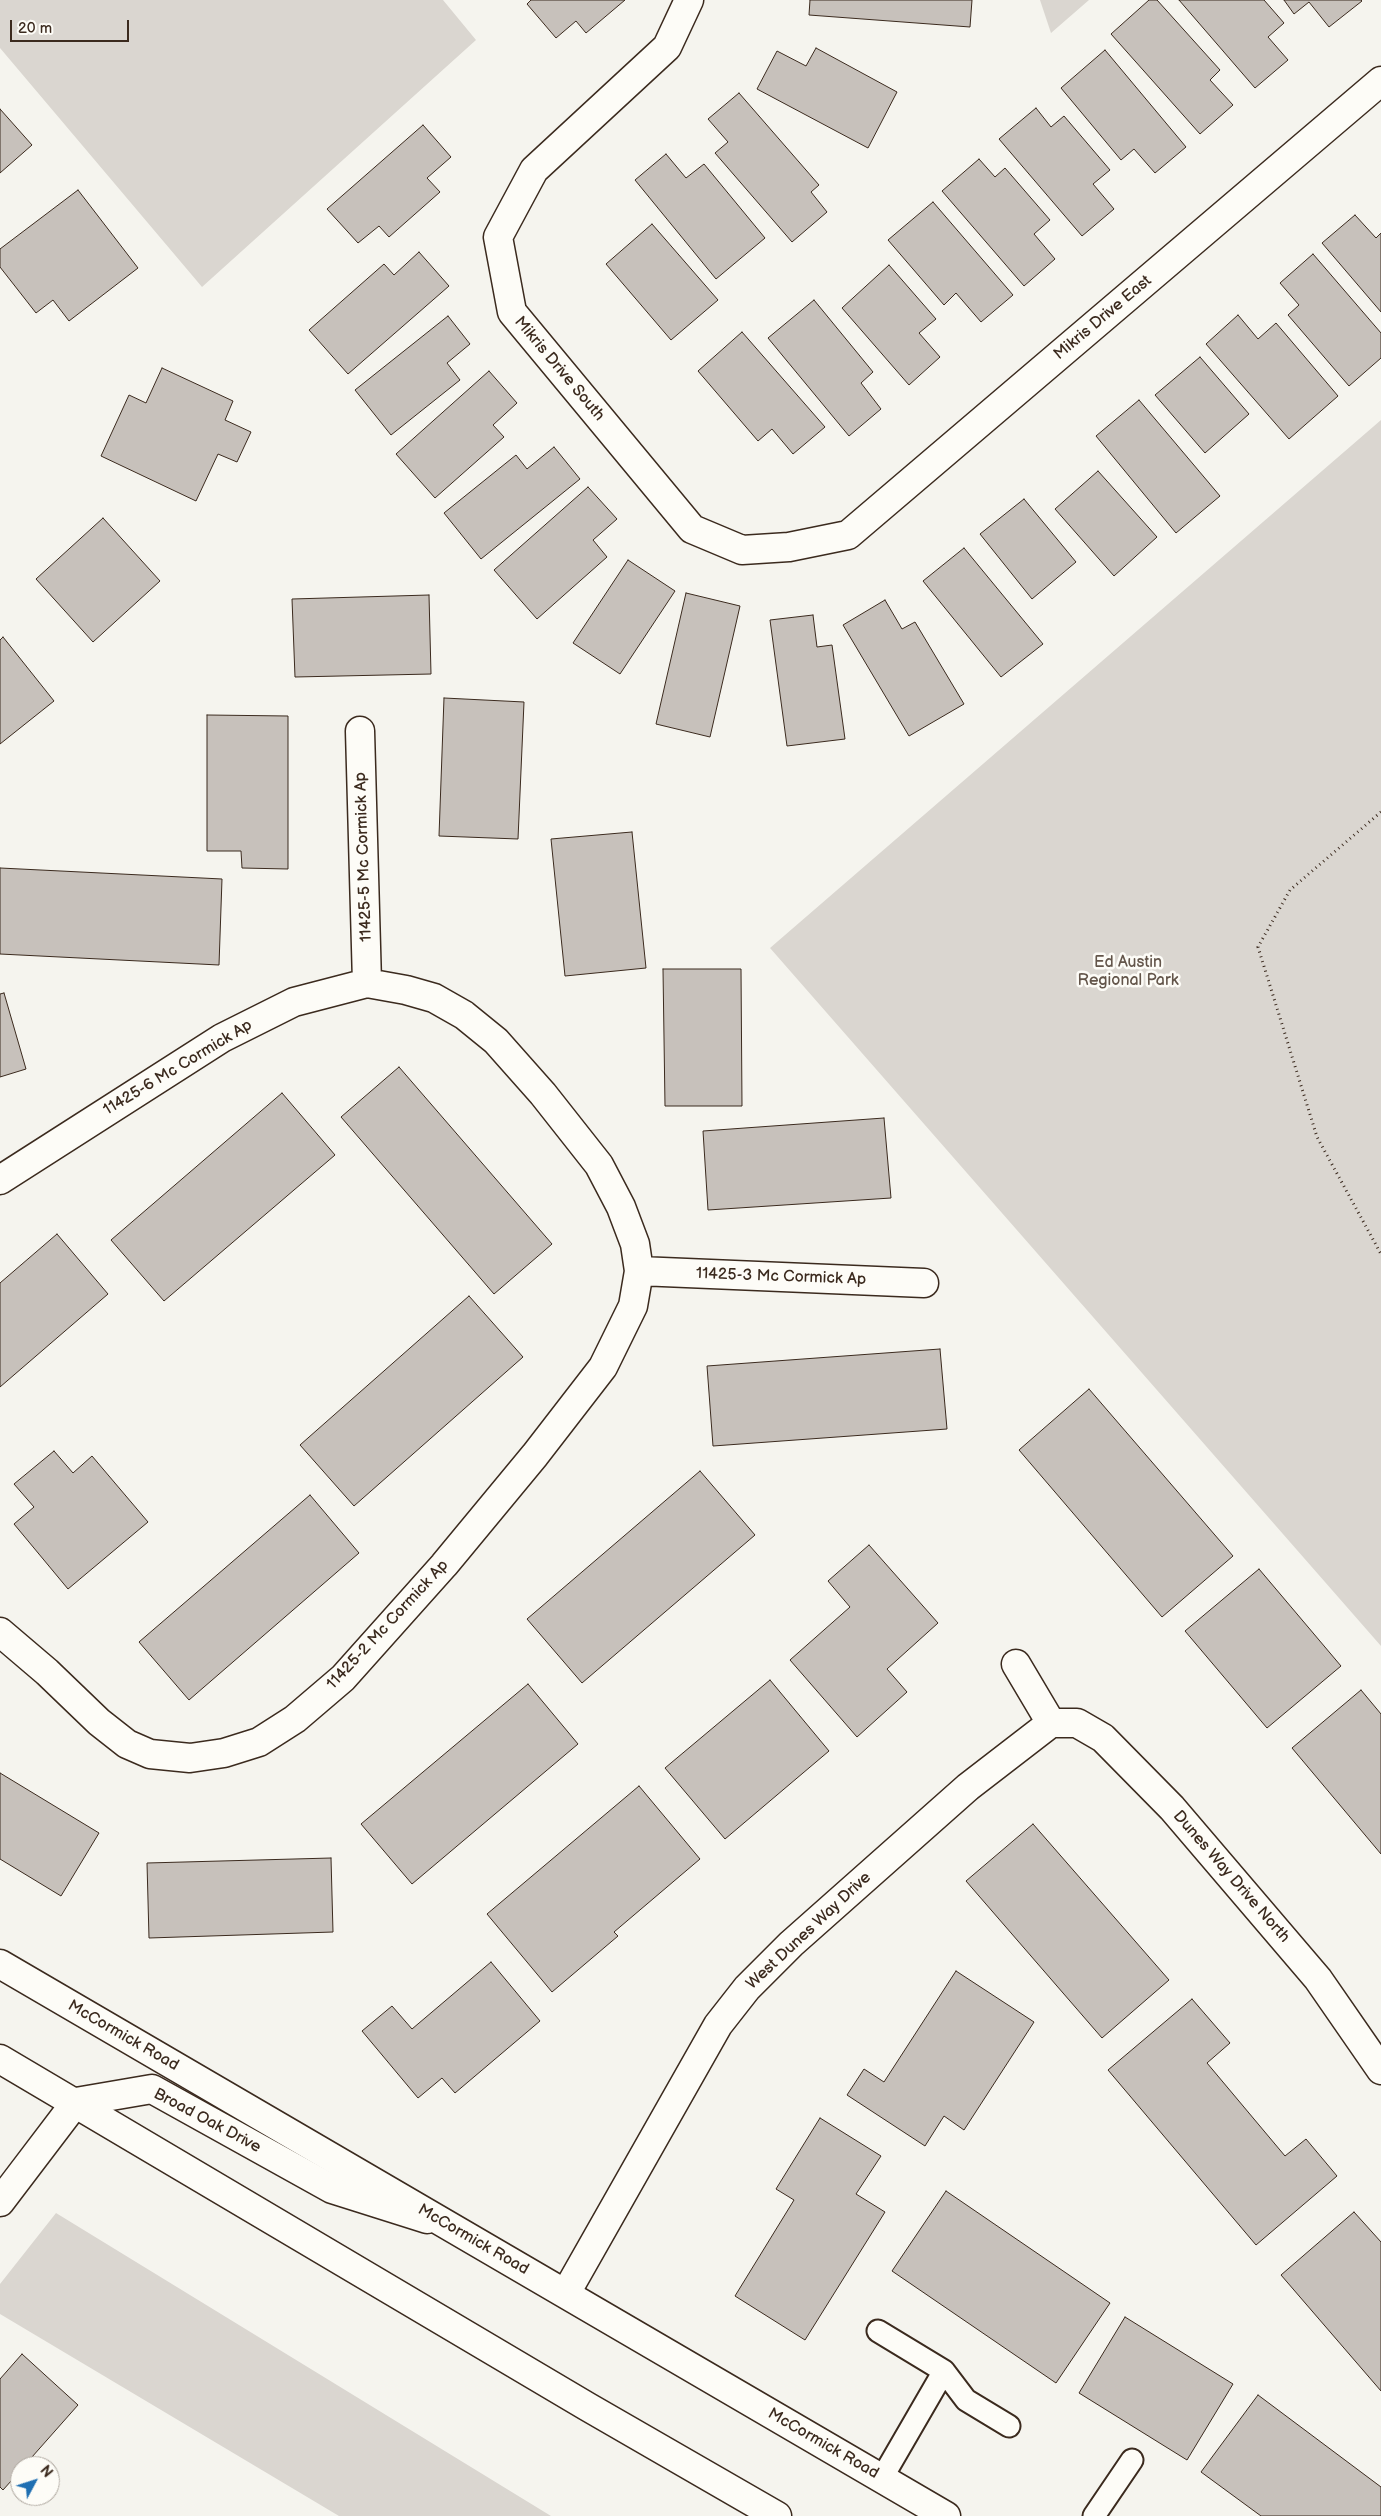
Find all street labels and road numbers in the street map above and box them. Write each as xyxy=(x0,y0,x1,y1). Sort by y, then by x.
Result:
street label: Mikris Drive East xyxy=(1050,272,1156,364)
street label: Mikris Drive South xyxy=(510,313,608,425)
street label: 11425-5 Mc Cormick Ap xyxy=(351,772,377,942)
street label: 11425-6 Mc Cormick Ap xyxy=(100,1016,256,1120)
street label: 11425-3 Mc Cormick Ap xyxy=(696,1264,866,1290)
street label: 11425-2 Mc Cormick Ap xyxy=(323,1556,453,1694)
street label: Dunes Way Drive North xyxy=(1169,1807,1293,1947)
street label: West Dunes Way Drive xyxy=(743,1868,875,1994)
street label: McCormick Road xyxy=(64,1996,182,2076)
street label: Broad Oak Drive xyxy=(150,2085,264,2157)
street label: McCormick Road xyxy=(414,2200,532,2280)
street label: McCormick Road xyxy=(764,2404,882,2484)

